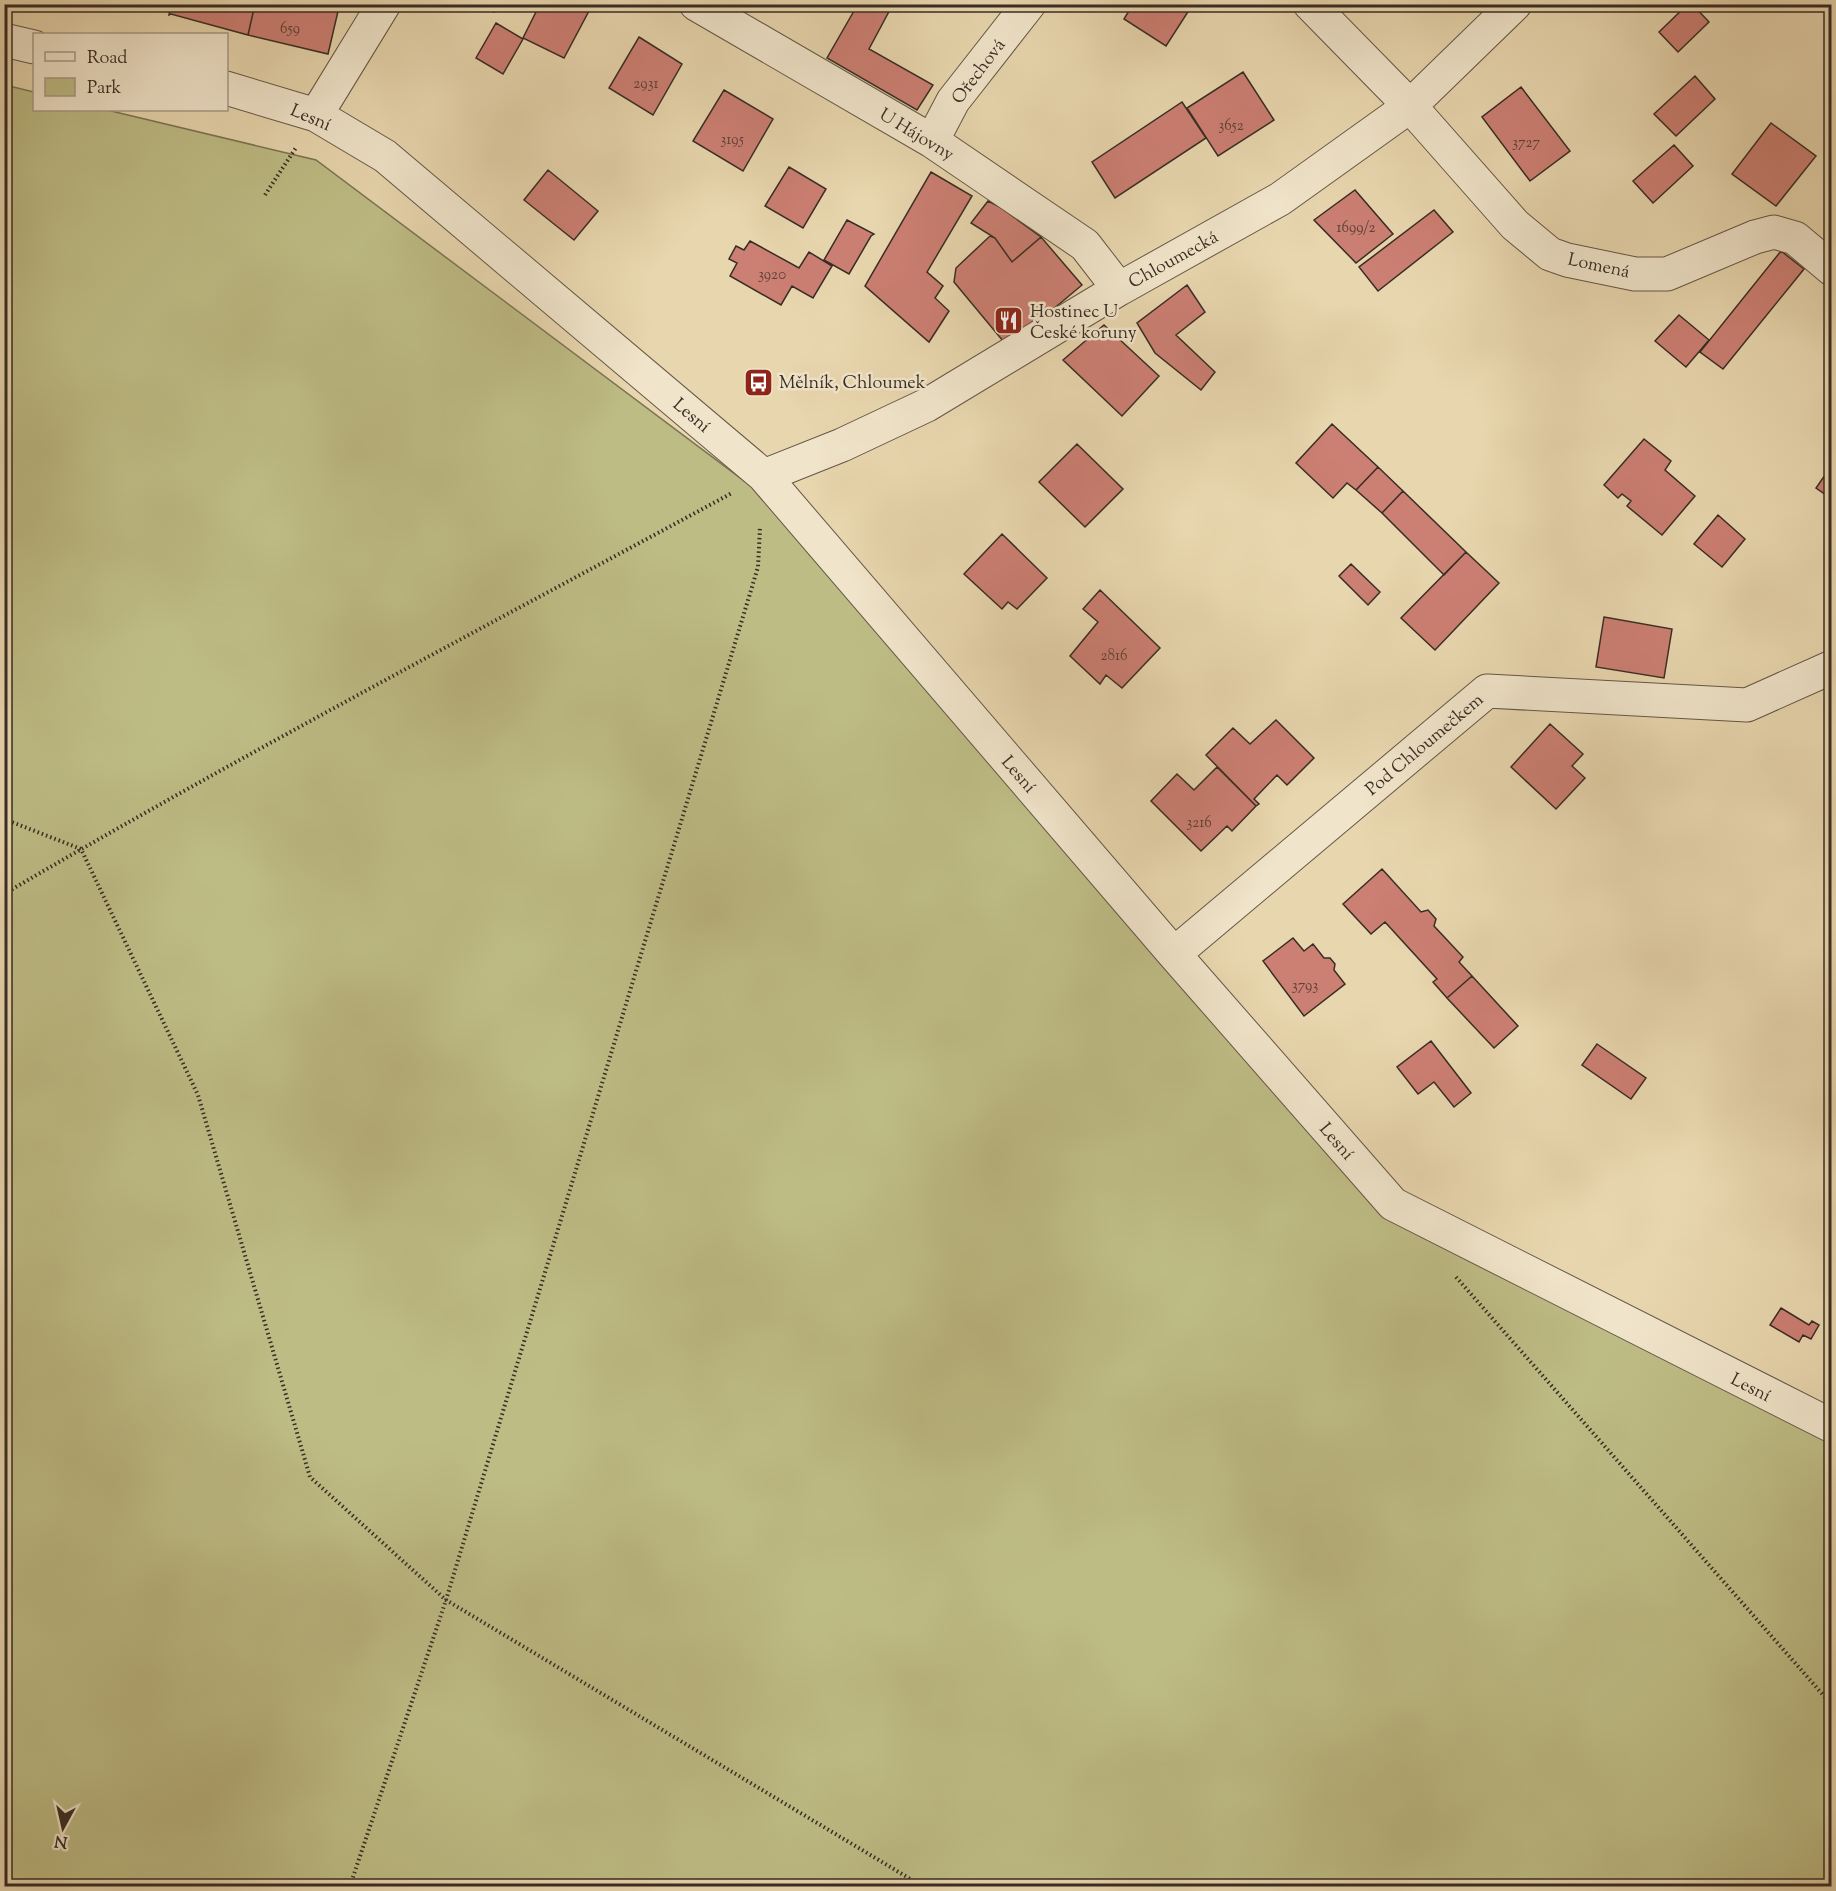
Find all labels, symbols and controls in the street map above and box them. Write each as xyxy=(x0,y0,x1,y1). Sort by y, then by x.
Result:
house number: 659 xyxy=(280,19,300,40)
legend xyxy=(33,33,228,111)
street label: Ořechová xyxy=(946,34,1013,110)
text: Road xyxy=(87,46,127,72)
house number: 2931 xyxy=(633,74,659,95)
text: Park xyxy=(87,76,122,102)
street label: Lesní xyxy=(286,99,335,139)
street label: U Hájovny xyxy=(873,103,959,168)
house number: 3652 xyxy=(1218,116,1244,137)
house number: 3195 xyxy=(720,130,744,151)
house number: 3727 xyxy=(1512,133,1540,154)
house number: 1699/2 xyxy=(1336,218,1376,239)
street label: Chloumecká xyxy=(1124,225,1224,296)
street label: Lomená xyxy=(1565,248,1632,286)
house number: 3920 xyxy=(758,265,786,286)
place label: Hostinec U České koruny xyxy=(1030,300,1137,347)
restaurant icon: Hostinec U České koruny xyxy=(993,305,1025,337)
bus stop icon: Mělník, Chloumek xyxy=(742,366,774,398)
place label: Mělník, Chloumek xyxy=(779,371,926,397)
street label: Lesní xyxy=(666,393,715,440)
house number: 2816 xyxy=(1100,646,1128,667)
street label: Pod Chloumečkem xyxy=(1361,688,1490,803)
street label: Lesní xyxy=(994,751,1041,800)
house number: 3216 xyxy=(1186,813,1212,834)
house number: 3793 xyxy=(1292,976,1318,997)
street label: Lesní xyxy=(1312,1118,1359,1167)
street label: Lesní xyxy=(1725,1368,1775,1410)
north arrow xyxy=(33,1798,93,1858)
text: N xyxy=(53,1828,69,1853)

